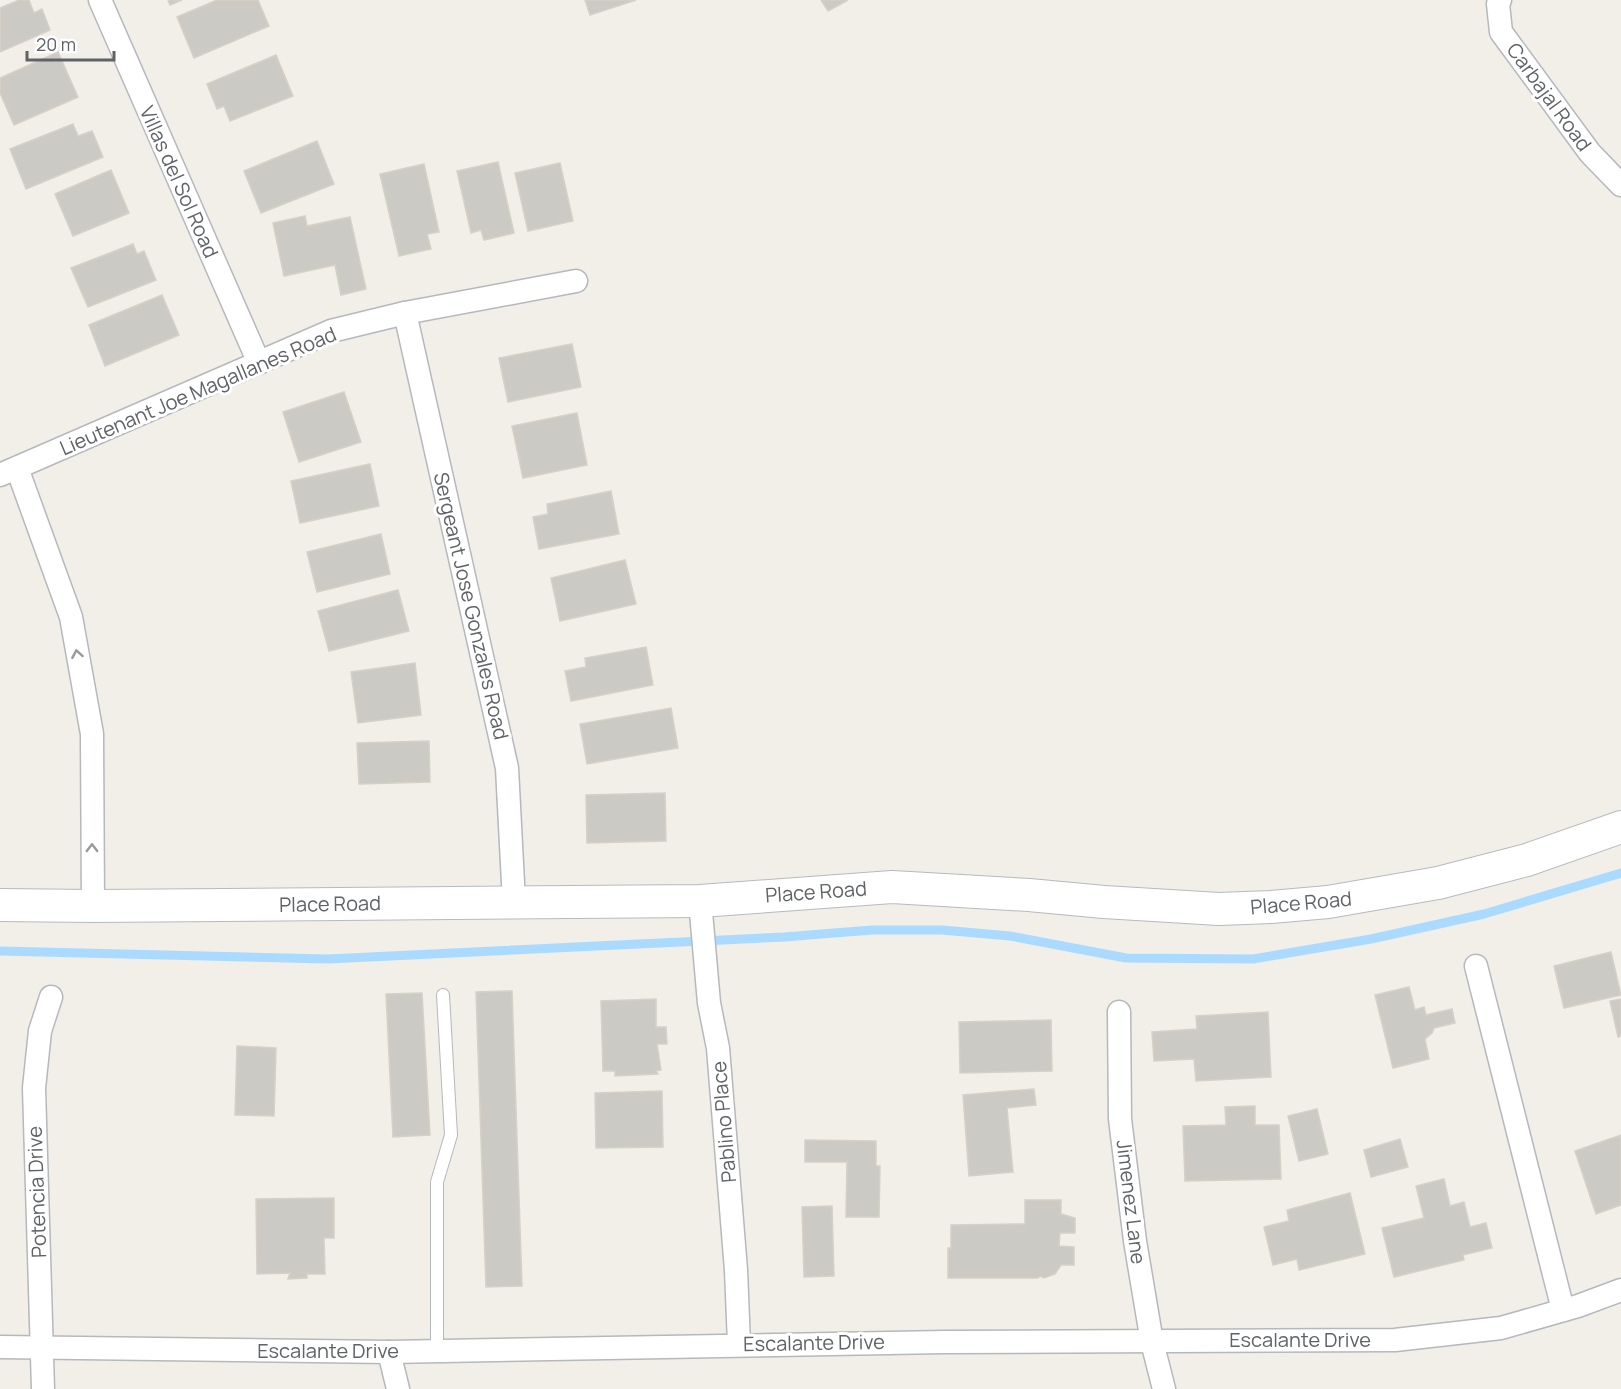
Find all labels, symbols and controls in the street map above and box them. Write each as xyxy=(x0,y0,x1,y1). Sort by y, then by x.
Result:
scale bar xyxy=(27,24,114,62)
text: 20 m xyxy=(36,32,76,56)
street label: Carbajal Road xyxy=(1501,37,1598,156)
street label: Villas del Sol Road xyxy=(134,102,225,262)
street label: Lieutenant Joe Magallanes Road xyxy=(55,320,340,461)
street label: Sergeant Jose Gonzales Road xyxy=(428,470,515,742)
one-way arrow xyxy=(72,649,84,659)
one-way arrow xyxy=(86,843,99,852)
street label: Place Road xyxy=(764,874,868,909)
street label: Place Road xyxy=(1249,885,1353,920)
street label: Place Road xyxy=(279,889,381,918)
street label: Pablino Place xyxy=(705,1060,742,1184)
street label: Potencia Drive xyxy=(21,1126,52,1258)
street label: Jimenez Lane xyxy=(1110,1138,1153,1266)
street label: Escalante Drive xyxy=(1229,1326,1371,1353)
street label: Escalante Drive xyxy=(743,1328,885,1357)
street label: Escalante Drive xyxy=(257,1337,399,1364)

